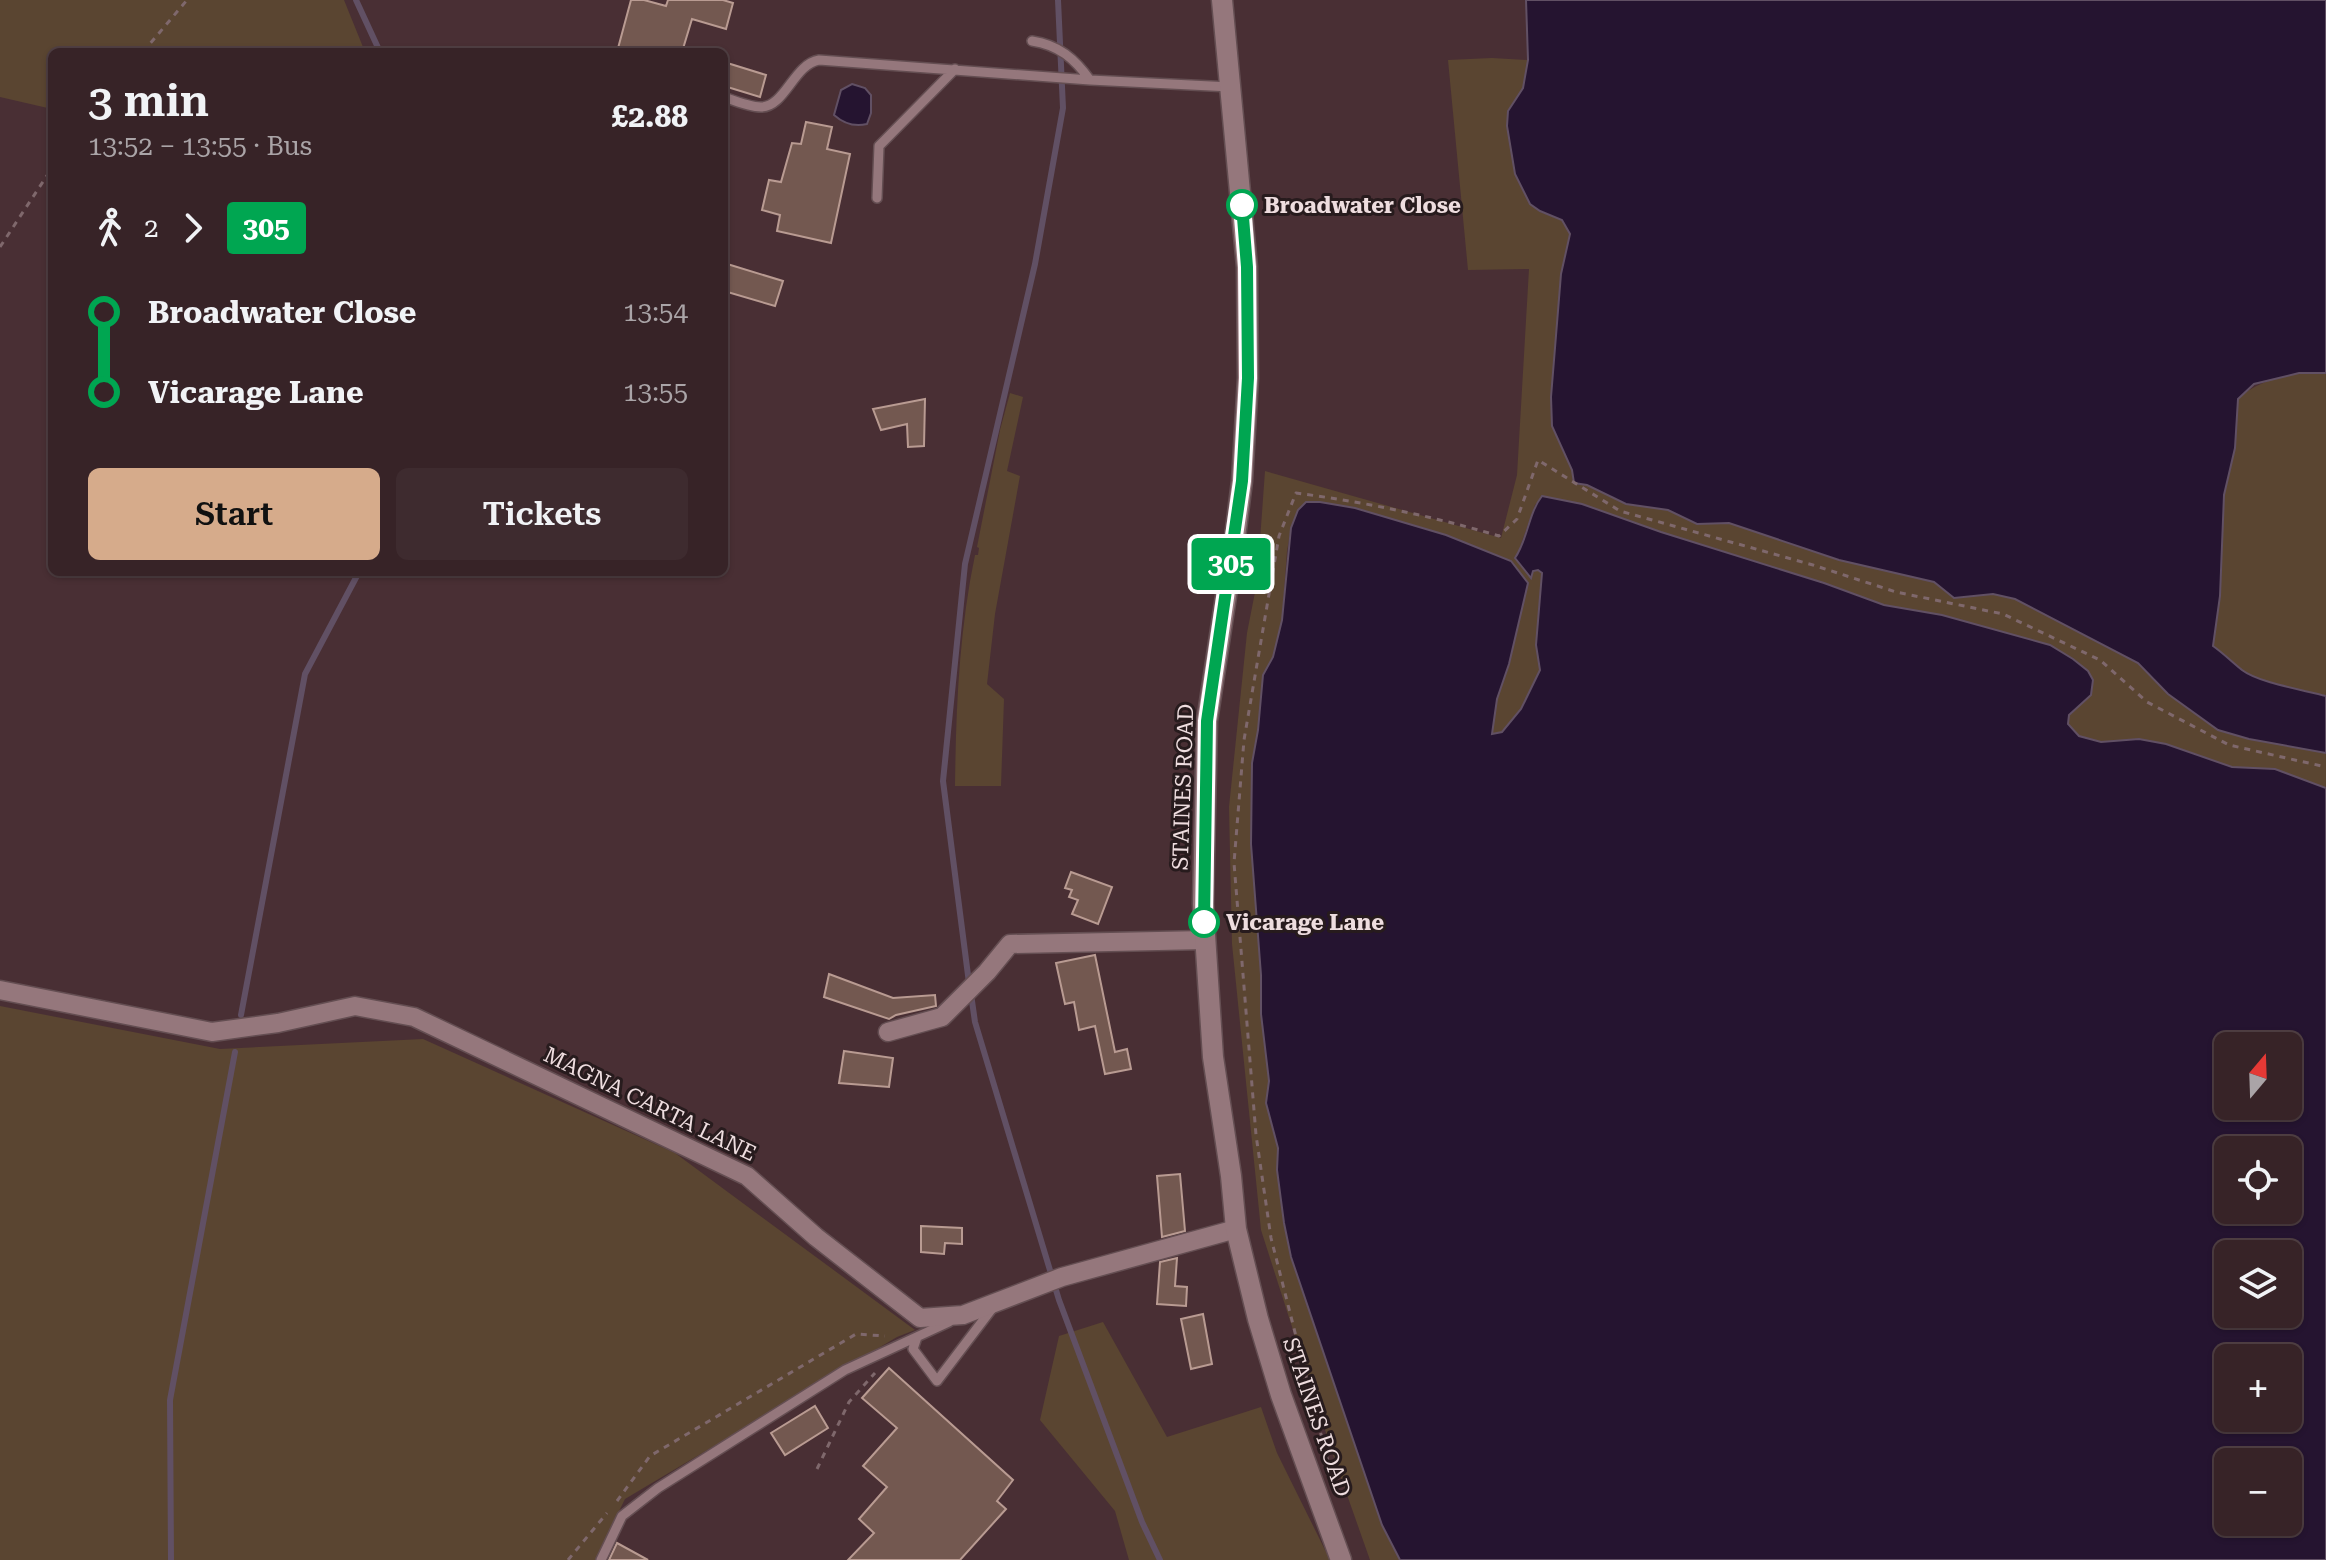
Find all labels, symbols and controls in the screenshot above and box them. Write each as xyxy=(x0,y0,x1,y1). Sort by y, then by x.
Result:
text: 3 min xyxy=(88,75,209,127)
text: £2.88 xyxy=(611,99,688,134)
text: 13:52 – 13:55 · Bus xyxy=(88,131,312,161)
marker: Broadwater Close xyxy=(1227,190,1257,220)
place label: Broadwater Close xyxy=(1264,193,1461,218)
icon: walk xyxy=(88,206,132,250)
icon: forward xyxy=(171,206,215,250)
text: 305 xyxy=(243,211,290,244)
text: 2 xyxy=(144,213,159,243)
text: Broadwater Close xyxy=(148,295,416,330)
text: 13:54 xyxy=(623,297,688,327)
text: Vicarage Lane xyxy=(148,375,364,410)
text: 13:55 xyxy=(623,377,688,407)
button: Start xyxy=(88,468,380,560)
button: Tickets xyxy=(396,468,688,560)
line badge: 305 xyxy=(1185,538,1277,590)
text: 305 xyxy=(1207,547,1255,580)
street label: STAINES ROAD xyxy=(1168,703,1198,871)
marker: Vicarage Lane xyxy=(1189,907,1219,937)
place label: Vicarage Lane xyxy=(1226,910,1384,935)
north arrow xyxy=(2214,1032,2302,1120)
map controls xyxy=(2214,1032,2302,1536)
street label: MAGNA CARTA LANE xyxy=(540,1042,760,1166)
button: locate xyxy=(2214,1136,2302,1224)
button: layers xyxy=(2214,1240,2302,1328)
street label: STAINES ROAD xyxy=(1278,1334,1356,1500)
button: + xyxy=(2214,1344,2302,1432)
button: − xyxy=(2214,1448,2302,1536)

